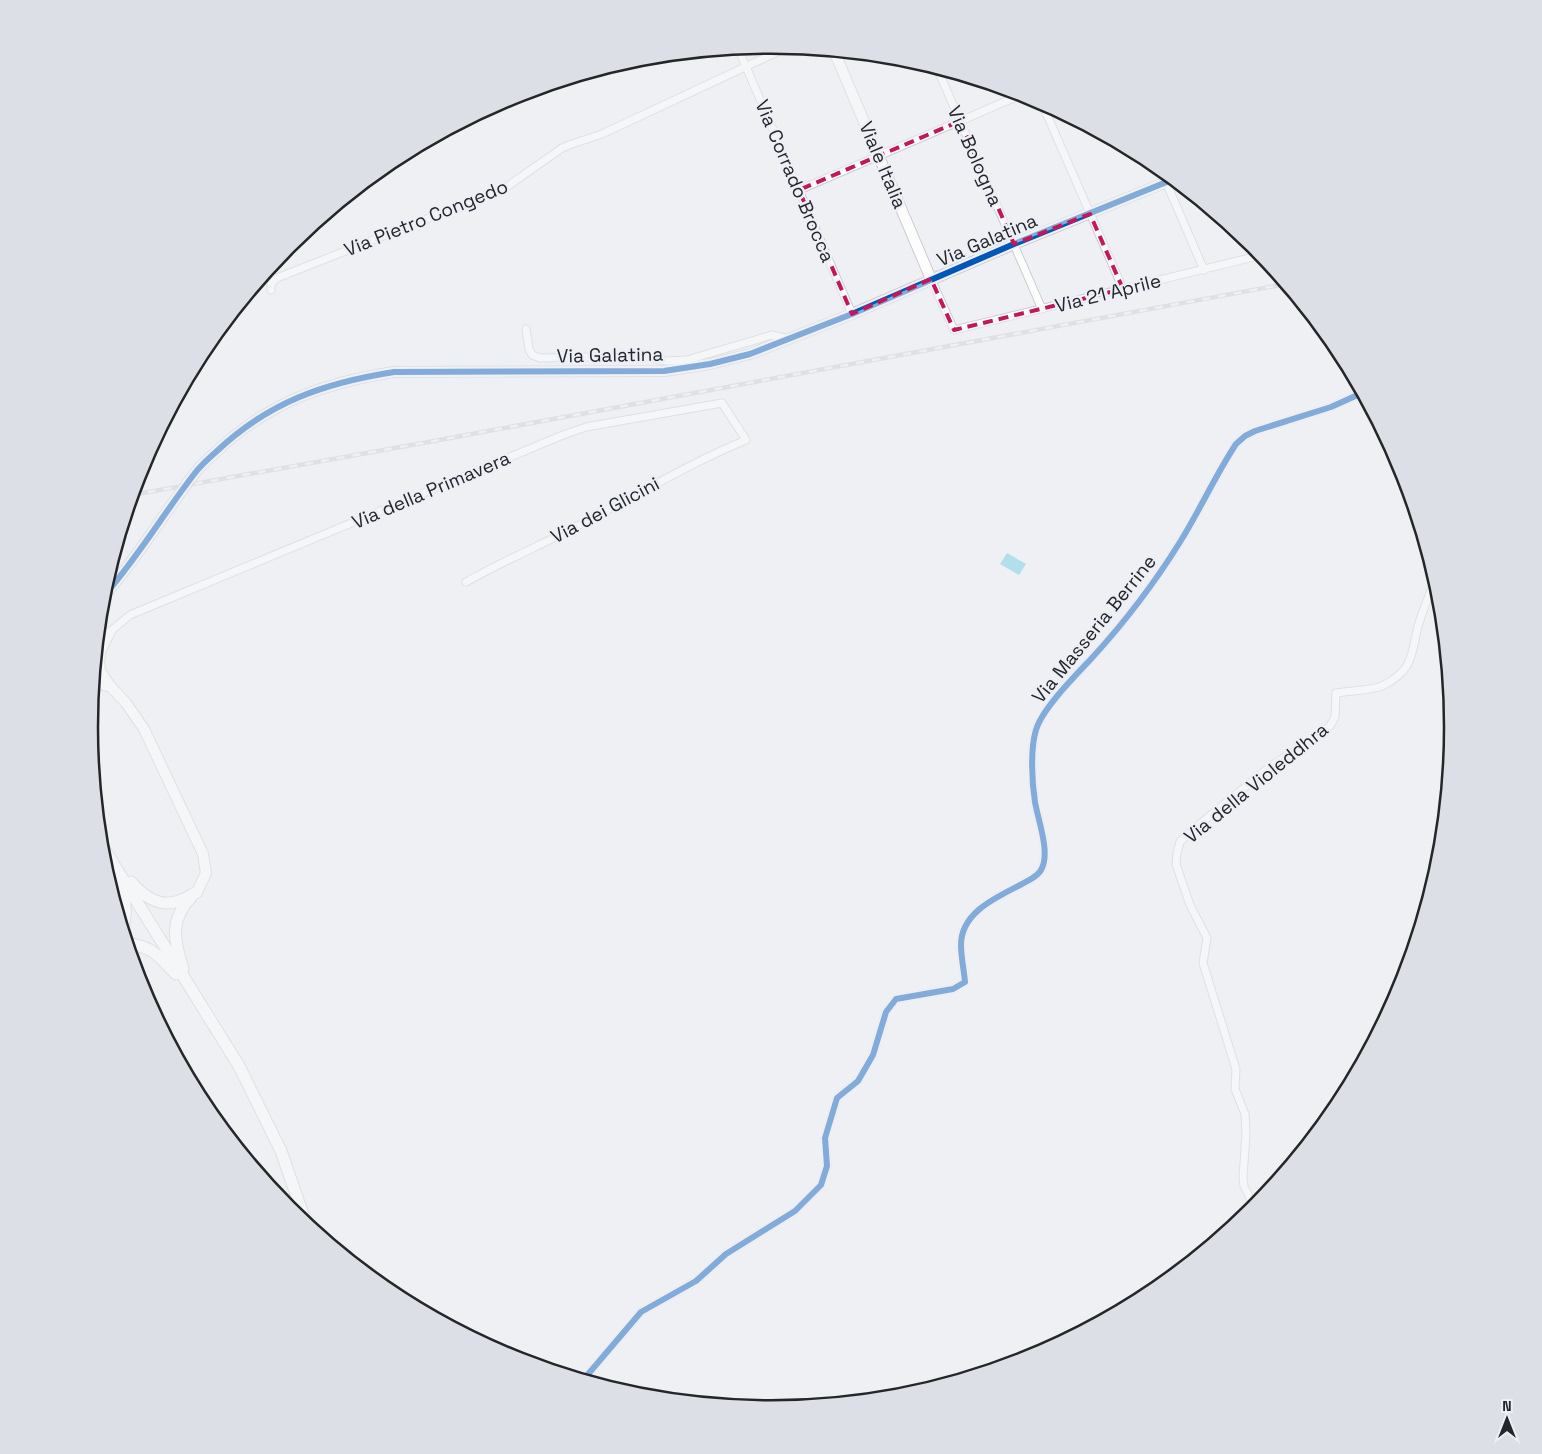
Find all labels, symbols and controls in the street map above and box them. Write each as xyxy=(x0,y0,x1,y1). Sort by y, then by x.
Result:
street label: Via Corrado Brocca xyxy=(749,96,841,266)
street label: Via Bologna xyxy=(942,102,1008,210)
street label: Viale Italia xyxy=(853,117,913,213)
street label: Via Pietro Congedo xyxy=(340,174,512,262)
street label: Via Galatina xyxy=(933,208,1041,272)
street label: Via 21 Aprile xyxy=(1052,268,1164,318)
street label: Via Galatina xyxy=(556,342,664,368)
street label: Via della Primavera xyxy=(348,445,514,535)
street label: Via dei Glicini xyxy=(546,471,664,549)
street label: Via Masseria Berrine xyxy=(1026,550,1162,708)
street label: Via della Violeddhra xyxy=(1179,717,1333,849)
north arrow xyxy=(1482,1394,1532,1444)
text: N xyxy=(1502,1397,1512,1415)

